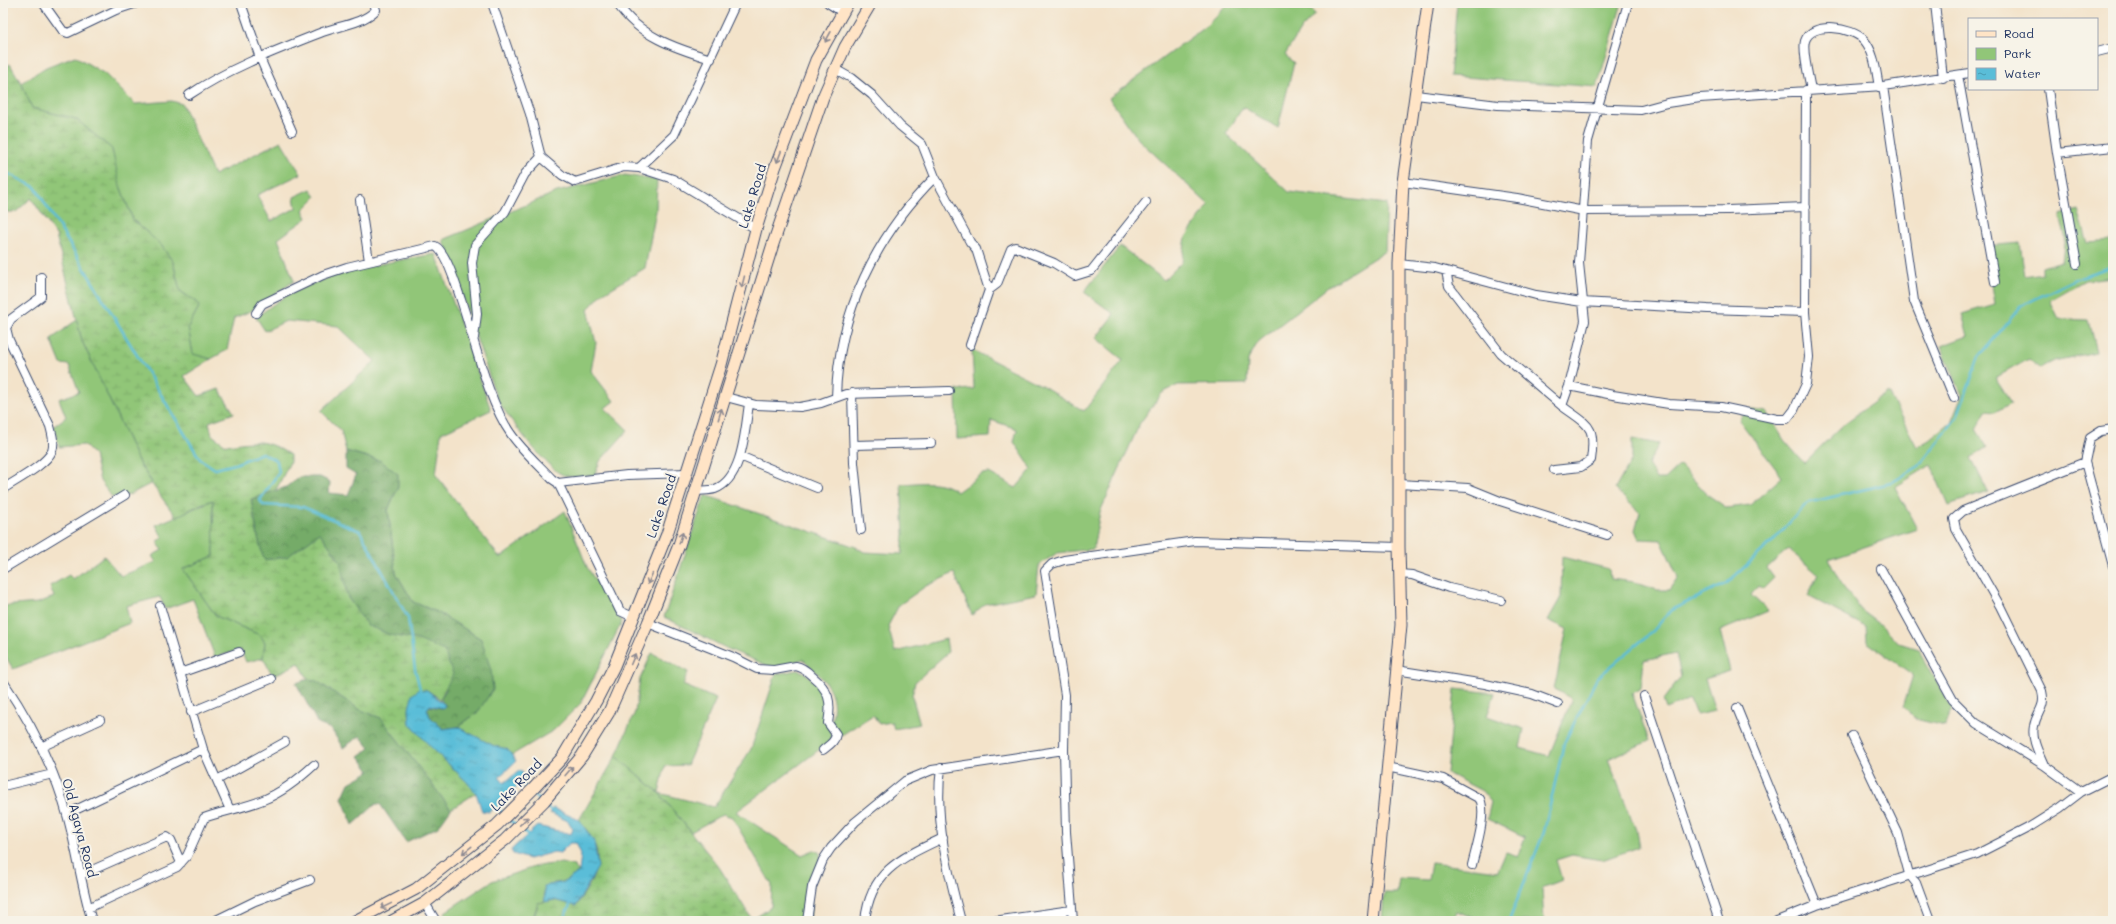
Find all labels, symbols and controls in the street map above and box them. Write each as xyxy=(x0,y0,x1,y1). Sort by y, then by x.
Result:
legend xyxy=(1968,18,2098,90)
text: Road xyxy=(2004,25,2034,41)
one-way arrow xyxy=(824,31,832,43)
text: Park xyxy=(2004,45,2031,61)
text: Water xyxy=(2004,65,2041,81)
one-way arrow xyxy=(775,150,783,162)
street label: Lake Road xyxy=(734,162,769,230)
one-way arrow xyxy=(738,275,746,288)
one-way arrow xyxy=(717,409,725,421)
street label: Lake Road xyxy=(642,472,679,540)
one-way arrow xyxy=(678,532,685,545)
one-way arrow xyxy=(645,573,653,585)
one-way arrow xyxy=(630,653,637,665)
street label: Lake Road xyxy=(486,755,545,814)
one-way arrow xyxy=(565,766,574,777)
street label: Old Agaya Road xyxy=(59,776,102,879)
one-way arrow xyxy=(519,816,529,826)
one-way arrow xyxy=(462,846,473,854)
one-way arrow xyxy=(380,903,392,910)

